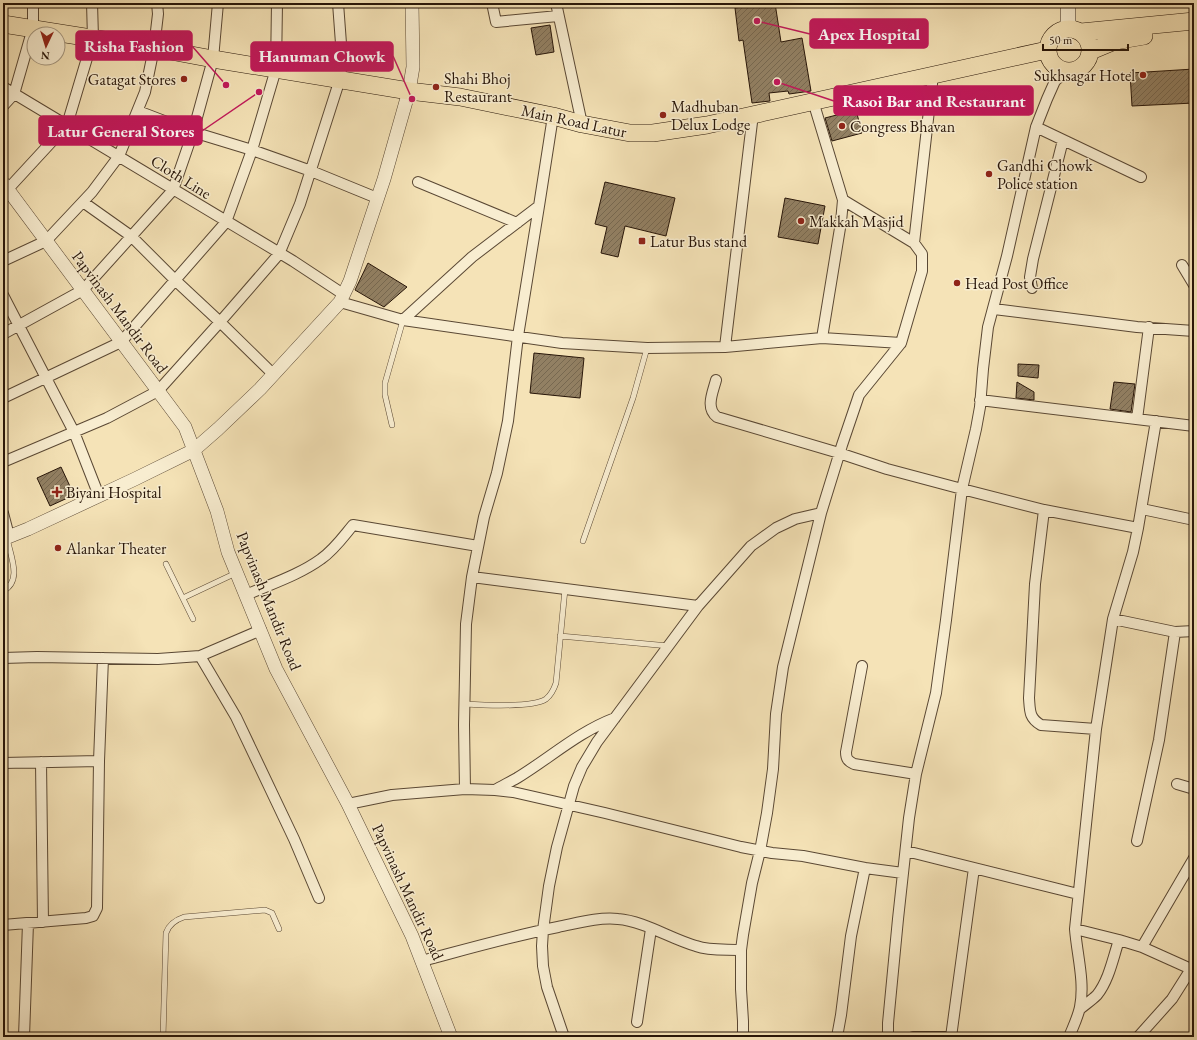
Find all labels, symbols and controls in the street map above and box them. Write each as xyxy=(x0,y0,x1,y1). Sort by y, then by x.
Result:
callout: Apex Hospital xyxy=(810,19,928,48)
text: Apex Hospital xyxy=(817,23,920,45)
north arrow xyxy=(26,26,66,66)
scale bar xyxy=(1043,26,1128,52)
callout: Risha Fashion xyxy=(76,31,192,60)
text: 50 m xyxy=(1049,32,1073,48)
text: Risha Fashion xyxy=(84,35,184,57)
callout: Hanuman Chowk xyxy=(251,42,393,71)
text: Hanuman Chowk xyxy=(259,45,386,67)
text: N xyxy=(40,49,50,63)
place label: Sukhsagar Hotel xyxy=(1034,65,1135,86)
place label: Shahi Bhoj Restaurant xyxy=(444,68,512,107)
place label: Gatagat Stores xyxy=(88,69,176,90)
marker: Sukhsagar Hotel xyxy=(1138,70,1148,80)
marker: Gatagat Stores xyxy=(179,74,189,84)
marker: Shahi Bhoj Restaurant xyxy=(431,82,441,92)
callout: Rasoi Bar and Restaurant xyxy=(834,86,1033,115)
text: Rasoi Bar and Restaurant xyxy=(842,90,1026,112)
place label: Madhuban Delux Lodge xyxy=(671,96,750,135)
street label: Main Road Latur xyxy=(519,100,629,143)
marker: Madhuban Delux Lodge xyxy=(658,110,668,120)
callout: Latur General Stores xyxy=(39,116,202,145)
place label: Congress Bhavan xyxy=(850,116,956,137)
text: Latur General Stores xyxy=(48,120,194,142)
marker: Congress Bhavan xyxy=(837,121,847,131)
street label: Cloth Line xyxy=(147,150,215,204)
place label: Gandhi Chowk Police station xyxy=(997,155,1093,194)
marker: Gandhi Chowk Police station xyxy=(984,169,994,179)
place label: Makkah Masjid xyxy=(809,211,904,232)
marker: Makkah Masjid xyxy=(796,216,806,226)
place label: Latur Bus stand xyxy=(650,231,748,252)
marker: Latur Bus stand xyxy=(637,236,647,246)
street label: Papvinash Mandir Road xyxy=(67,247,173,378)
place label: Head Post Office xyxy=(965,273,1068,294)
marker: Head Post Office xyxy=(952,278,962,288)
place label: Biyani Hospital xyxy=(66,482,162,503)
marker: Biyani Hospital xyxy=(51,486,63,498)
street label: Papvinash Mandir Road xyxy=(232,529,307,674)
place label: Alankar Theater xyxy=(65,538,167,559)
marker: Alankar Theater xyxy=(53,543,63,553)
street label: Papvinash Mandir Road xyxy=(367,821,449,964)

